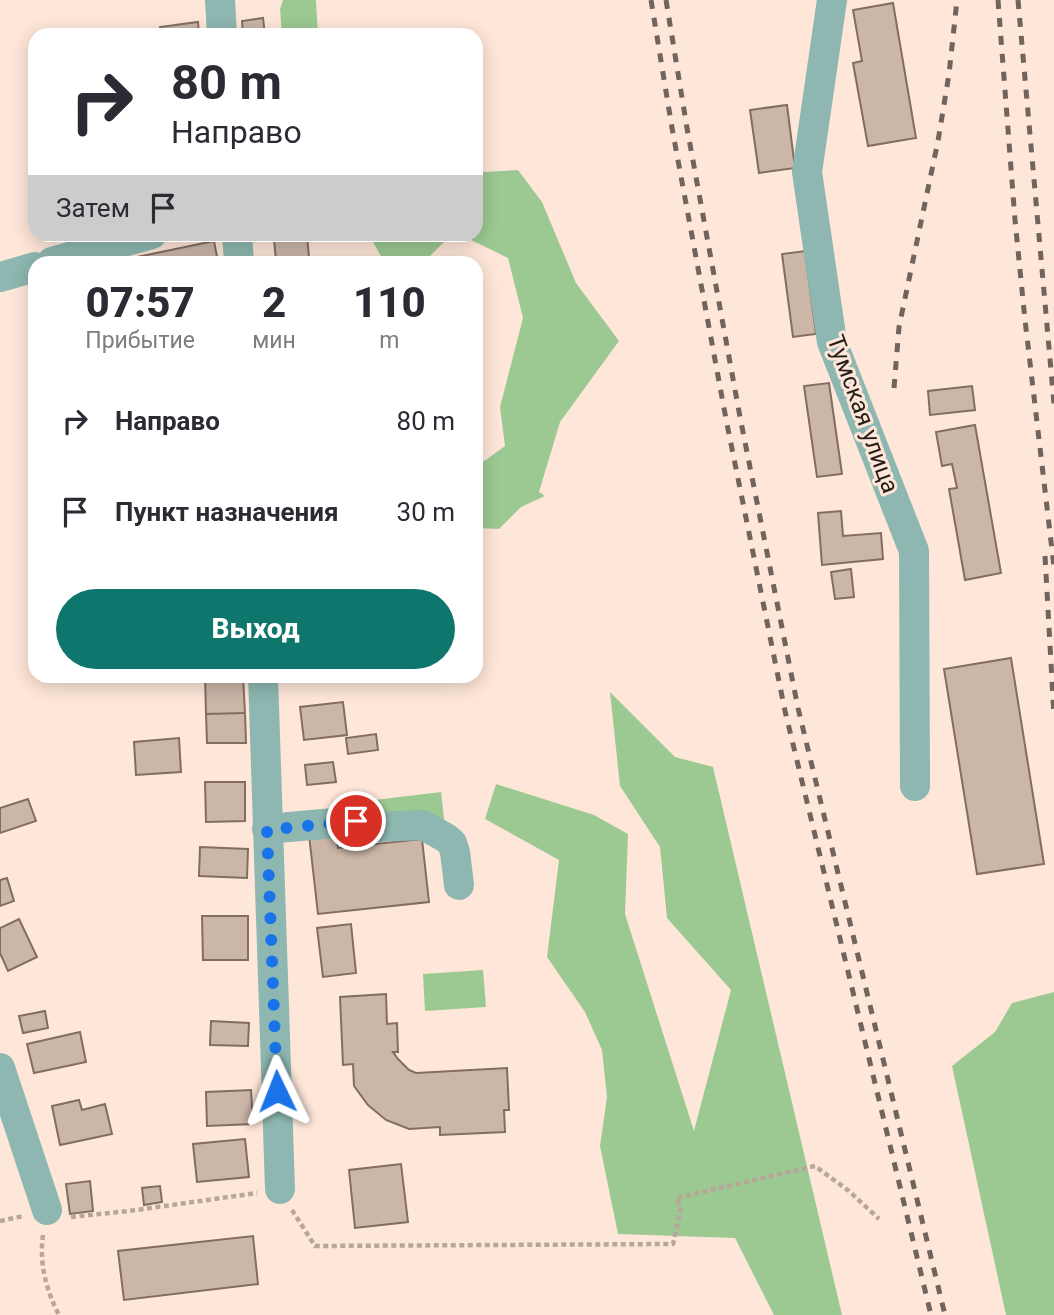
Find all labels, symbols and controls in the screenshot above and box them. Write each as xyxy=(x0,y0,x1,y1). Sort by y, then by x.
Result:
text: 80 m xyxy=(171,54,282,111)
icon: right xyxy=(56,56,147,147)
text: Направо xyxy=(171,113,302,151)
icon: arrive xyxy=(144,189,182,227)
text: Затем xyxy=(56,193,130,223)
text: 07:57 xyxy=(86,278,195,327)
text: 2 xyxy=(262,278,286,327)
text: 110 xyxy=(353,278,426,327)
text: Прибытие xyxy=(85,327,195,354)
text: мин xyxy=(252,327,296,354)
text: m xyxy=(379,327,400,354)
street label: Тумская улица xyxy=(821,331,905,497)
icon: right xyxy=(56,402,94,440)
text: Направо xyxy=(115,406,220,436)
text: 80 m xyxy=(397,406,455,436)
icon: arrive xyxy=(56,493,94,531)
text: Пункт назначения xyxy=(115,497,339,527)
text: 30 m xyxy=(397,497,455,527)
button: Выход xyxy=(56,589,455,669)
pin xyxy=(326,791,386,851)
icon: arrive xyxy=(337,802,375,840)
position arrow xyxy=(240,1054,314,1128)

